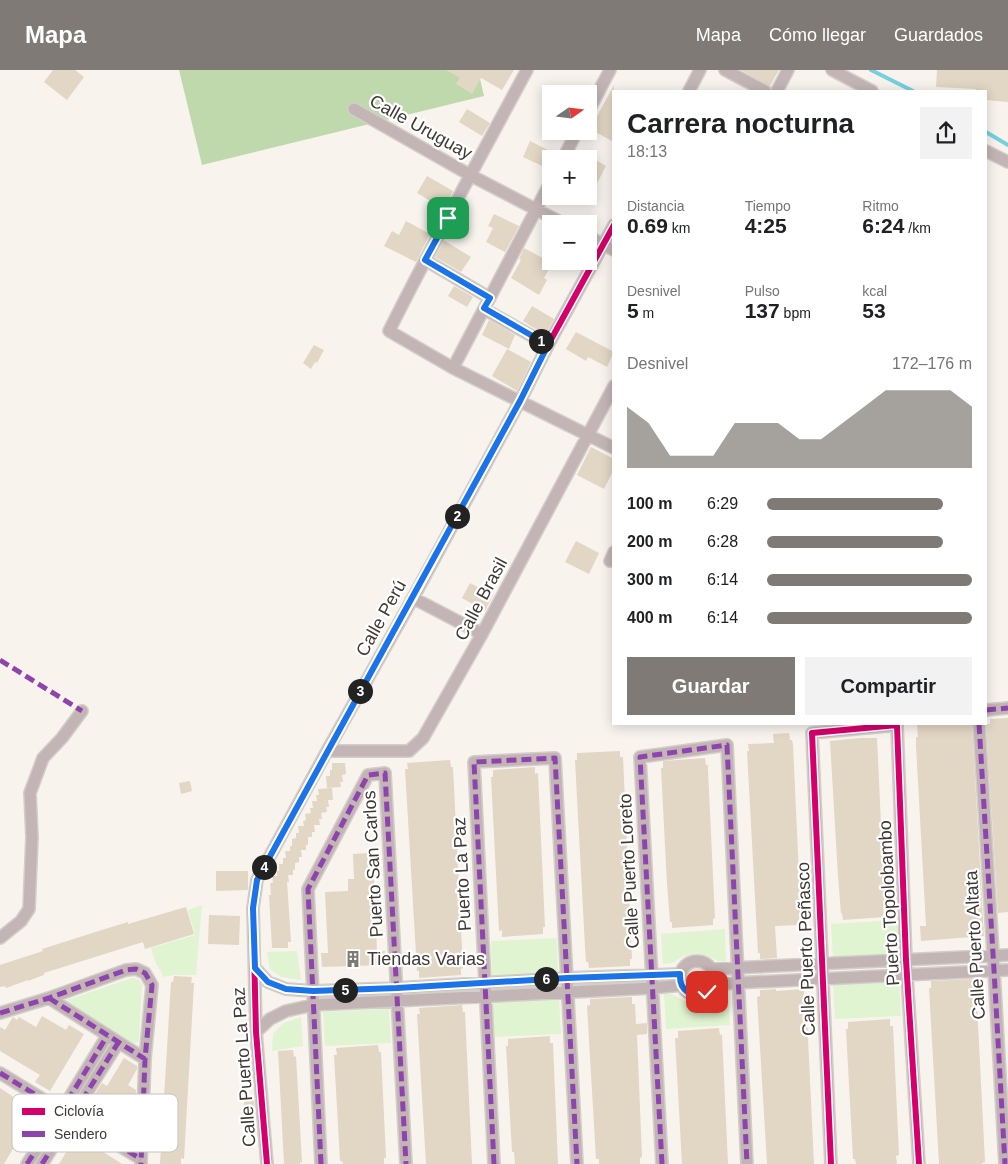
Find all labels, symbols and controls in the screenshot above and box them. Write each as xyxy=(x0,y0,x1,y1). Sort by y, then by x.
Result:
text: Mapa xyxy=(25,21,86,48)
text: Mapa xyxy=(696,25,741,45)
text: Cómo llegar xyxy=(769,25,866,45)
text: Guardados xyxy=(894,25,983,45)
north arrow xyxy=(542,85,598,140)
map controls xyxy=(542,85,597,270)
street label: Calle Uruguay xyxy=(366,91,476,163)
button: share xyxy=(920,107,972,159)
text: Carrera nocturna xyxy=(627,108,854,139)
text: 18:13 xyxy=(627,143,667,160)
button: + xyxy=(542,150,597,205)
pin xyxy=(427,197,469,239)
text: Distancia xyxy=(627,198,685,214)
text: Tiempo xyxy=(745,198,791,214)
text: Ritmo xyxy=(862,198,899,214)
icon: arrive xyxy=(434,204,462,232)
text: 0.69 xyxy=(627,214,668,237)
text: 4:25 xyxy=(745,214,787,237)
text: 6:24 xyxy=(862,214,904,237)
button: − xyxy=(542,215,597,270)
text: km xyxy=(668,220,690,236)
text: /km xyxy=(904,220,931,236)
text: Desnivel xyxy=(627,283,681,299)
text: Pulso xyxy=(745,283,780,299)
text: kcal xyxy=(862,283,887,299)
text: 5 xyxy=(627,299,639,322)
text: 137 xyxy=(745,299,780,322)
text: 53 xyxy=(862,299,886,322)
text: m xyxy=(639,305,654,321)
text: bpm xyxy=(780,305,811,321)
pin: 1 xyxy=(528,328,554,354)
text: 1 xyxy=(538,333,545,349)
text: Desnivel xyxy=(627,355,688,372)
text: 172–176 m xyxy=(892,355,972,372)
text: 100 m xyxy=(627,495,672,512)
text: 6:29 xyxy=(707,495,738,512)
pin: 2 xyxy=(444,504,470,528)
text: 2 xyxy=(454,508,461,524)
text: 200 m xyxy=(627,533,672,550)
text: 6:28 xyxy=(707,533,738,550)
street label: Calle Brasil xyxy=(451,554,511,644)
text: 300 m xyxy=(627,571,672,588)
text: 6:14 xyxy=(707,571,738,588)
street label: Calle Perú xyxy=(352,576,410,660)
text: 400 m xyxy=(627,609,672,626)
text: 6:14 xyxy=(707,609,738,626)
button: Guardar xyxy=(627,657,795,715)
button: Compartir xyxy=(805,657,972,715)
pin: 3 xyxy=(348,678,372,704)
text: 3 xyxy=(357,683,364,699)
street label: Puerto San Carlos xyxy=(359,790,387,938)
street label: Calle Puerto Loreto xyxy=(615,793,643,949)
street label: Puerto La Paz xyxy=(449,817,475,931)
street label: Puerto Topolobambo xyxy=(875,820,903,986)
pin: 4 xyxy=(252,854,276,880)
text: 4 xyxy=(261,859,268,875)
street label: Calle Puerto Peñasco xyxy=(793,862,819,1036)
street label: Calle Puerto Altata xyxy=(961,869,989,1020)
building icon: Tiendas Varias xyxy=(343,949,363,969)
place label: Tiendas Varias xyxy=(367,949,485,969)
pin: 6 xyxy=(534,966,558,992)
text: 6 xyxy=(543,971,550,987)
pin xyxy=(686,971,728,1013)
pin: 5 xyxy=(332,978,358,1002)
icon: check xyxy=(693,978,721,1006)
text: 5 xyxy=(342,982,349,998)
street label: Calle Puerto La Paz xyxy=(228,986,260,1148)
legend xyxy=(12,1094,178,1152)
text: Ciclovía xyxy=(54,1103,104,1119)
text: Sendero xyxy=(54,1126,107,1142)

